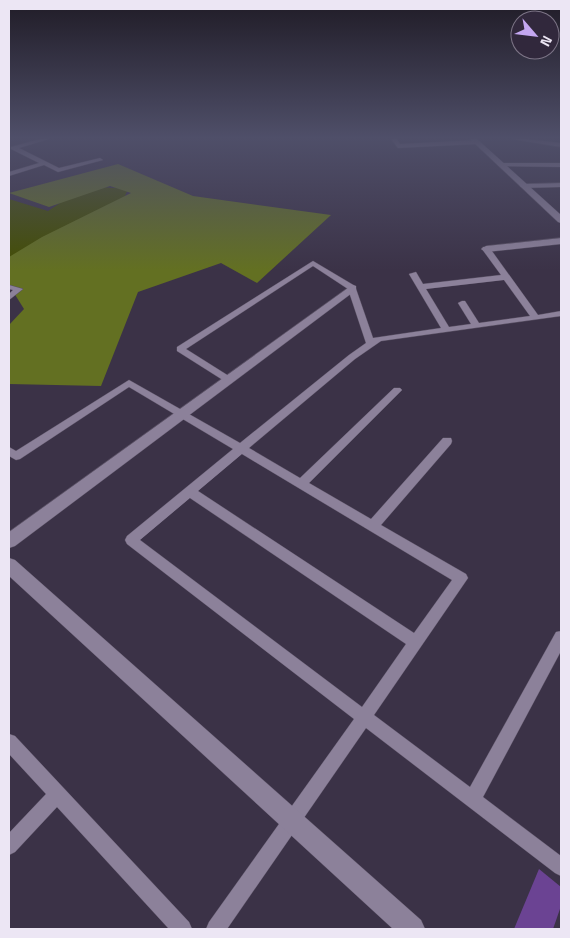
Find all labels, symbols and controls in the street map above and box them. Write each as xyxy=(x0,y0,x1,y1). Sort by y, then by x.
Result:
north arrow xyxy=(510,10,560,60)
text: N xyxy=(535,32,558,51)

